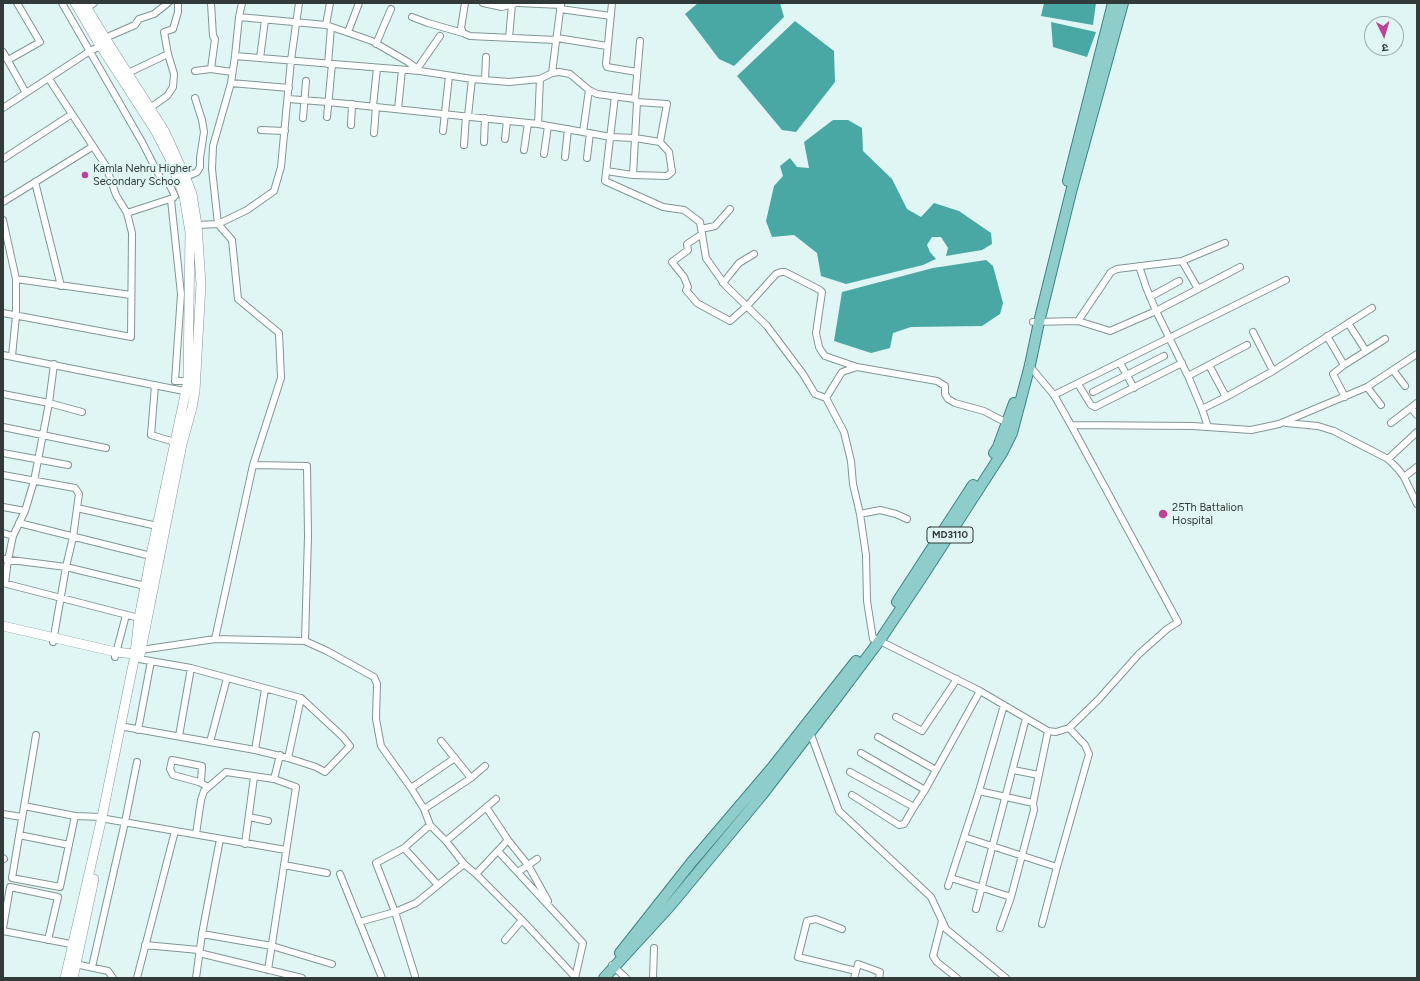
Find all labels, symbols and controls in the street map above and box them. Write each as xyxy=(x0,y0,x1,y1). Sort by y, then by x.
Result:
north arrow xyxy=(1364,16,1404,56)
text: उ xyxy=(1381,41,1389,54)
place label: Kamla Nehru Higher Secondary Schoo xyxy=(93,162,192,188)
marker: Kamla Nehru Higher Secondary Schoo xyxy=(80,170,90,180)
place label: 25Th Battalion Hospital xyxy=(1172,501,1243,527)
marker: 25Th Battalion Hospital xyxy=(1157,508,1169,520)
road number: MD3110 xyxy=(927,527,973,543)

